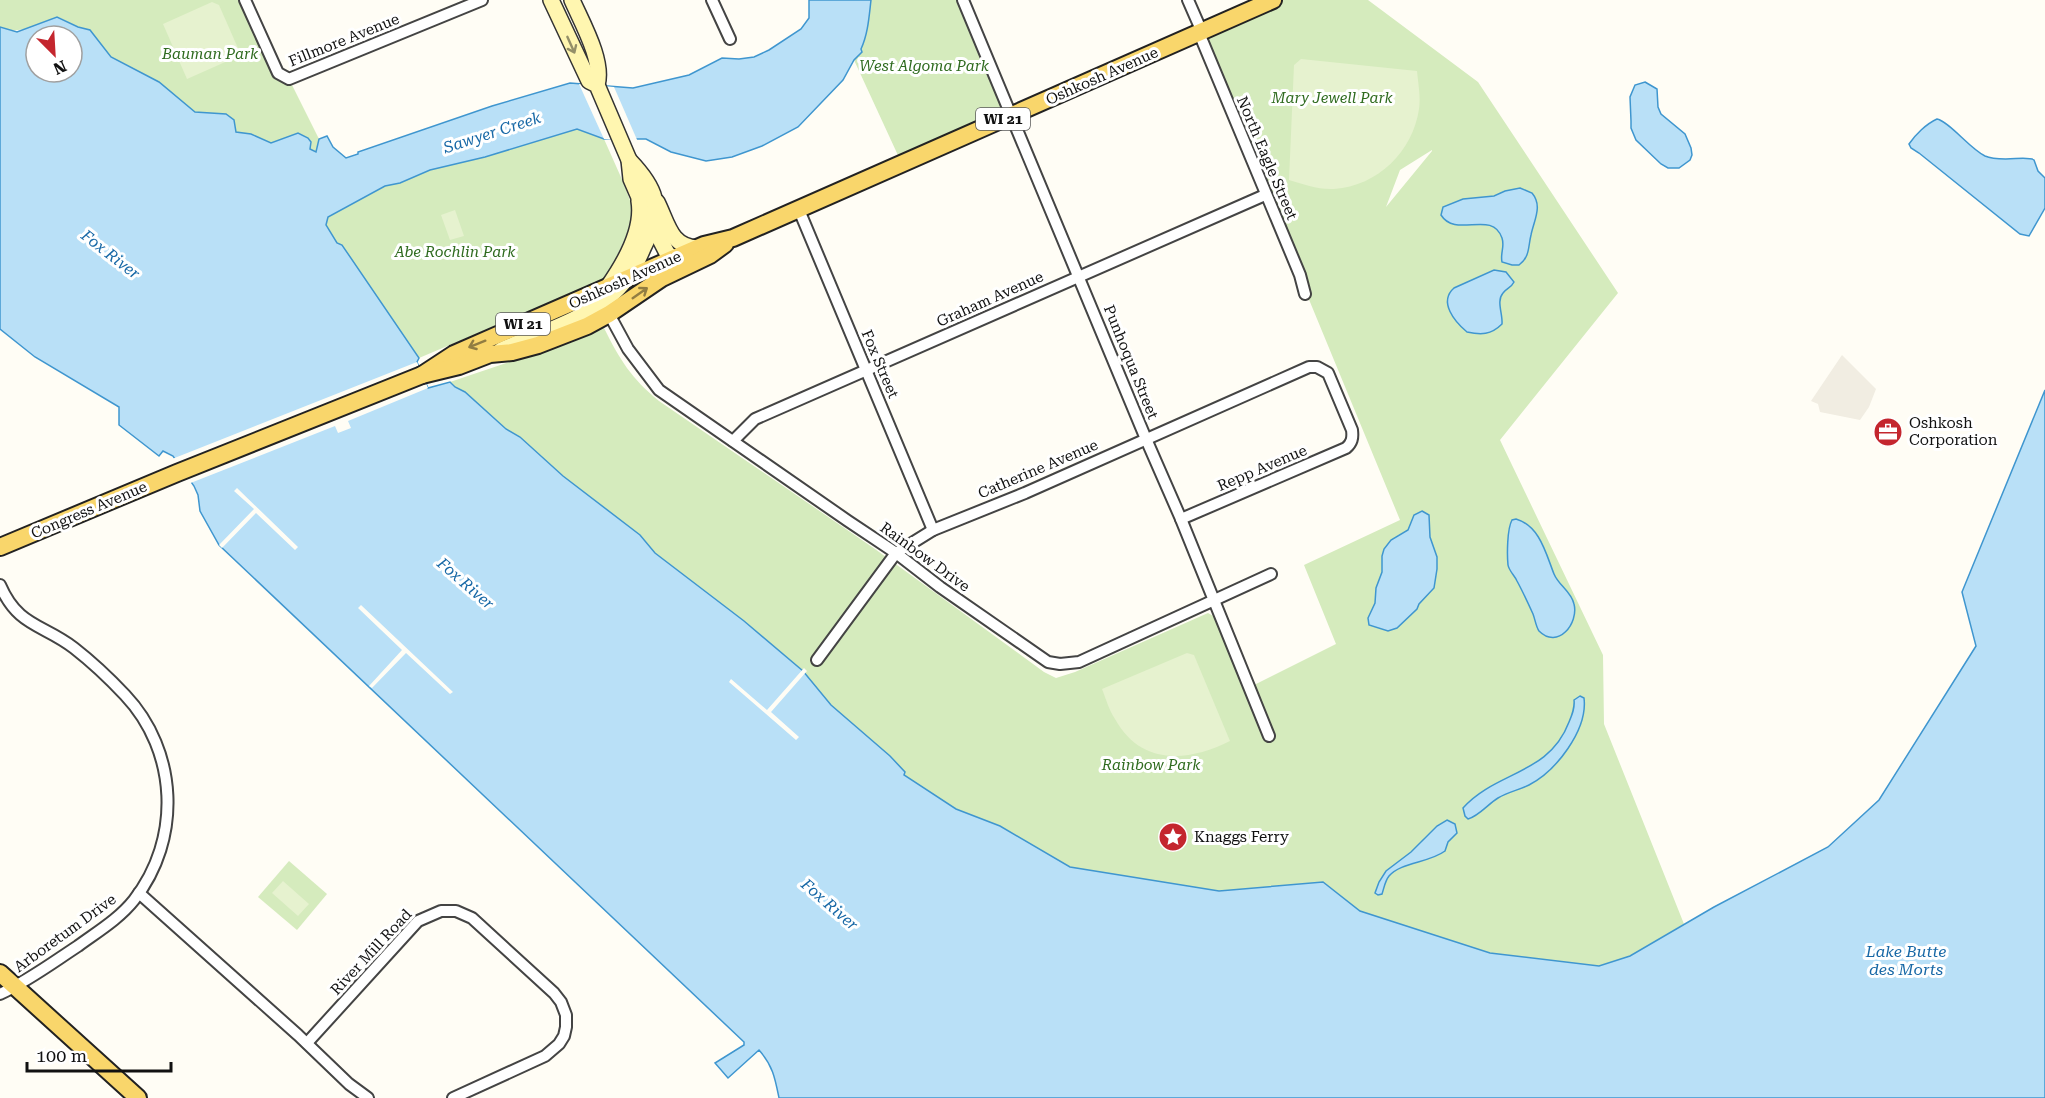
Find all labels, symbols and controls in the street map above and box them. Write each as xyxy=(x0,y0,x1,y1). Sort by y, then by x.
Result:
street label: Fillmore Avenue xyxy=(286,10,402,70)
north arrow xyxy=(24,24,84,84)
one-way arrow xyxy=(566,35,577,54)
street label: Oshkosh Avenue xyxy=(1043,43,1161,109)
park label: Bauman Park xyxy=(161,45,259,63)
text: N xyxy=(50,56,69,78)
park label: West Algoma Park xyxy=(859,57,990,75)
park label: Mary Jewell Park xyxy=(1270,89,1393,107)
street label: North Eagle Street xyxy=(1233,93,1301,223)
water label: Sawyer Creek xyxy=(440,108,544,157)
road number: WI 21 xyxy=(976,108,1030,130)
water label: Fox River xyxy=(77,225,144,283)
park label: Abe Rochlin Park xyxy=(394,243,516,261)
street label: Oshkosh Avenue xyxy=(566,247,684,313)
street label: Graham Avenue xyxy=(934,267,1046,331)
one-way arrow xyxy=(631,287,647,299)
street label: Punhoqua Street xyxy=(1100,302,1162,422)
road number: WI 21 xyxy=(496,313,550,335)
street label: Fox Street xyxy=(857,327,903,401)
one-way arrow xyxy=(468,339,487,350)
place label: Oshkosh Corporation xyxy=(1909,414,1998,449)
office icon: Oshkosh Corporation xyxy=(1872,416,1904,448)
street label: Catherine Avenue xyxy=(975,436,1101,502)
street label: Repp Avenue xyxy=(1214,441,1310,495)
street label: Congress Avenue xyxy=(28,477,150,543)
street label: Rainbow Drive xyxy=(877,518,973,596)
water label: Fox River xyxy=(433,553,498,613)
park label: Rainbow Park xyxy=(1101,756,1201,774)
place icon: Knaggs Ferry xyxy=(1157,821,1189,853)
place label: Knaggs Ferry xyxy=(1194,828,1289,846)
water label: Fox River xyxy=(797,874,862,934)
street label: Arboretum Drive xyxy=(11,890,119,976)
street label: River Mill Road xyxy=(327,905,416,999)
water label: Lake Butte des Morts xyxy=(1865,942,1946,979)
scale bar xyxy=(27,1035,171,1073)
text: 100 m xyxy=(36,1045,87,1066)

